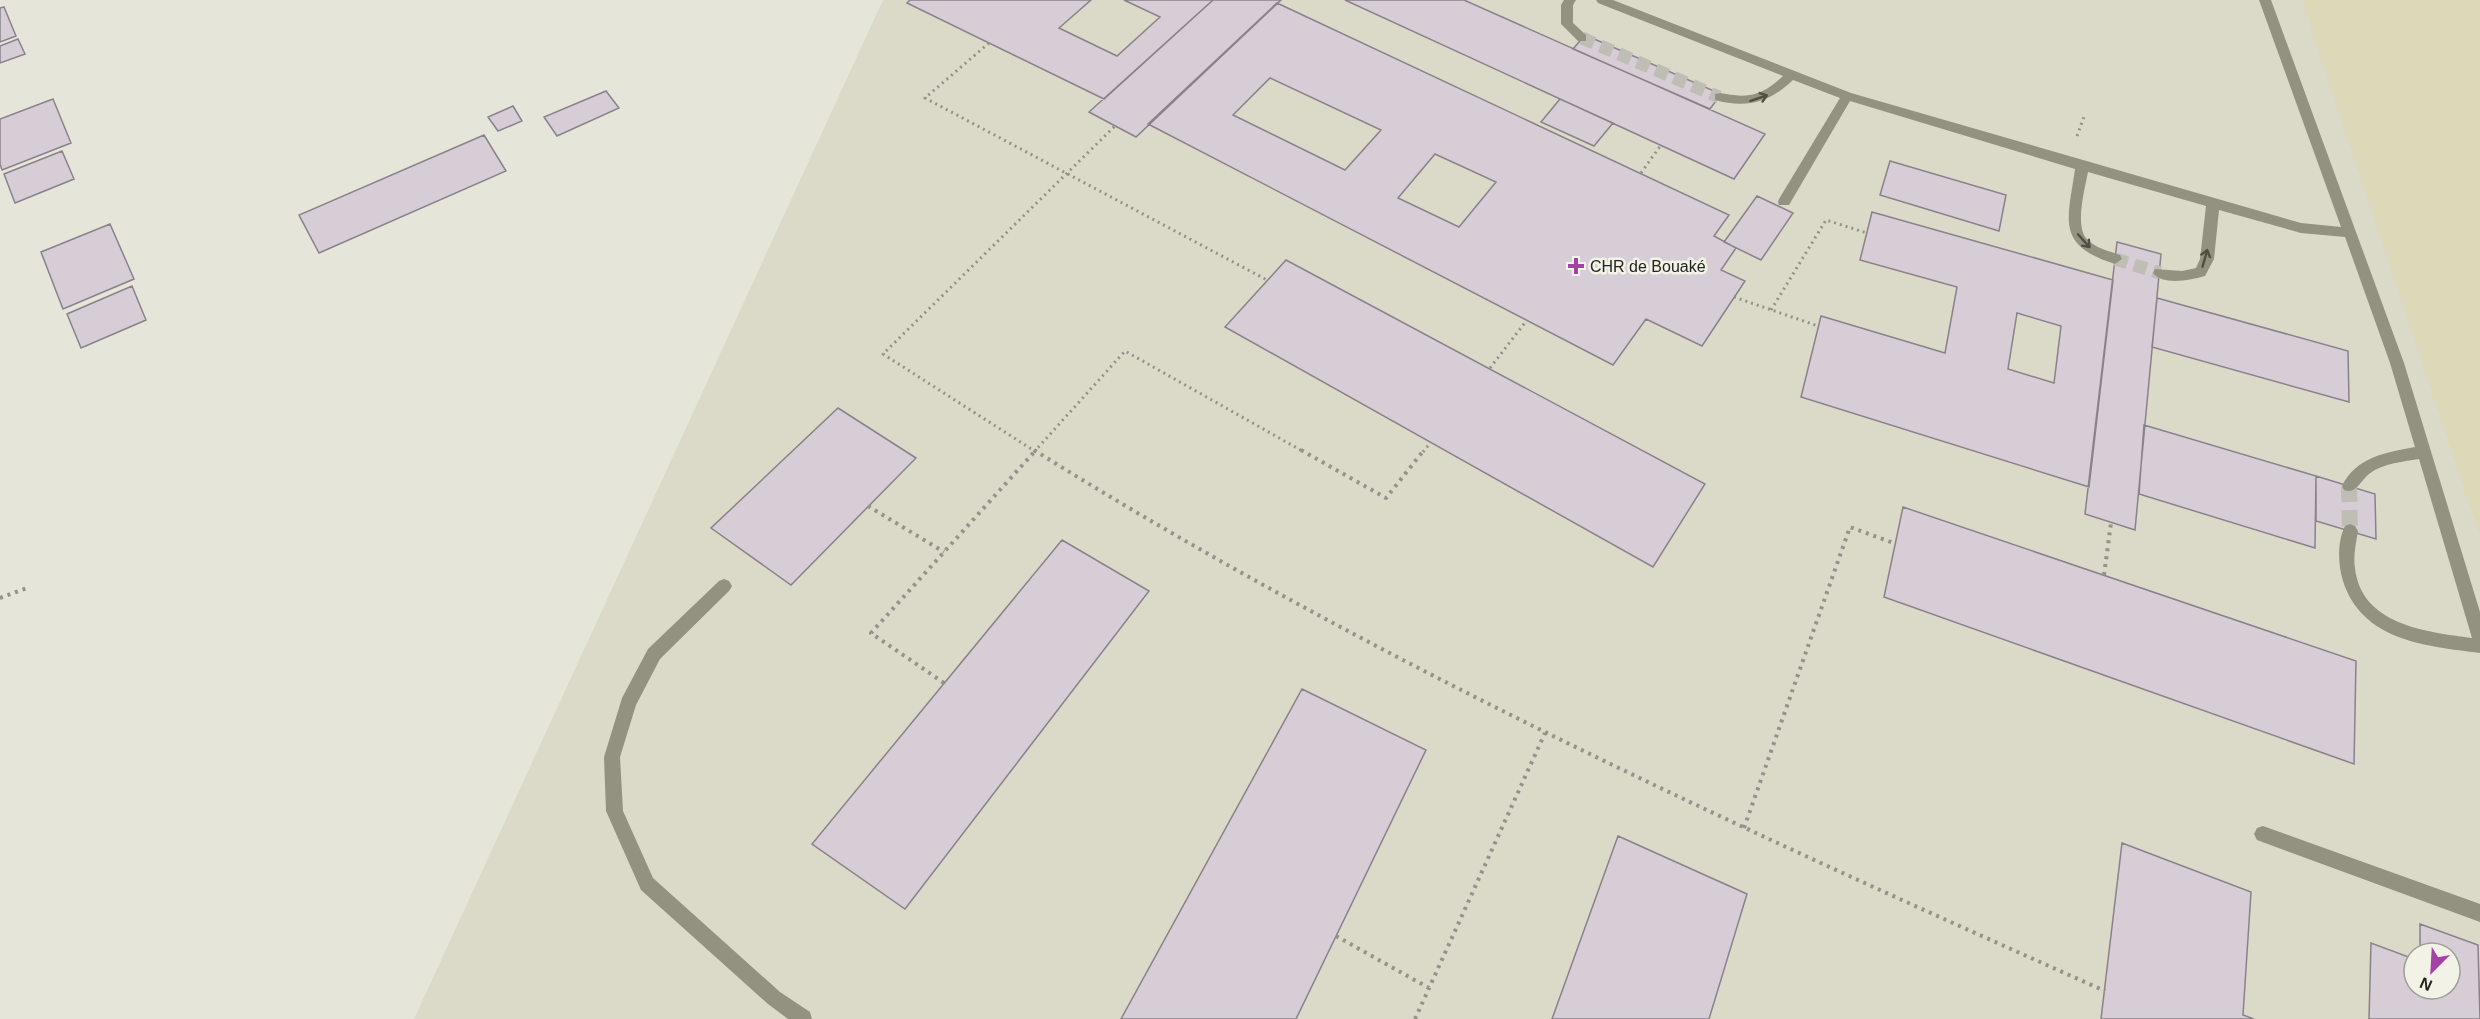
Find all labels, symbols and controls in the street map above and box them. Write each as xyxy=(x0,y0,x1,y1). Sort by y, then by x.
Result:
one-way arrow xyxy=(1749,91,1768,102)
one-way arrow xyxy=(2077,233,2091,248)
one-way arrow xyxy=(2200,249,2211,268)
marker: CHR de Bouaké xyxy=(1567,257,1585,275)
place label: CHR de Bouaké xyxy=(1590,258,1706,275)
north arrow xyxy=(2402,941,2462,1001)
text: N xyxy=(2417,974,2435,994)

